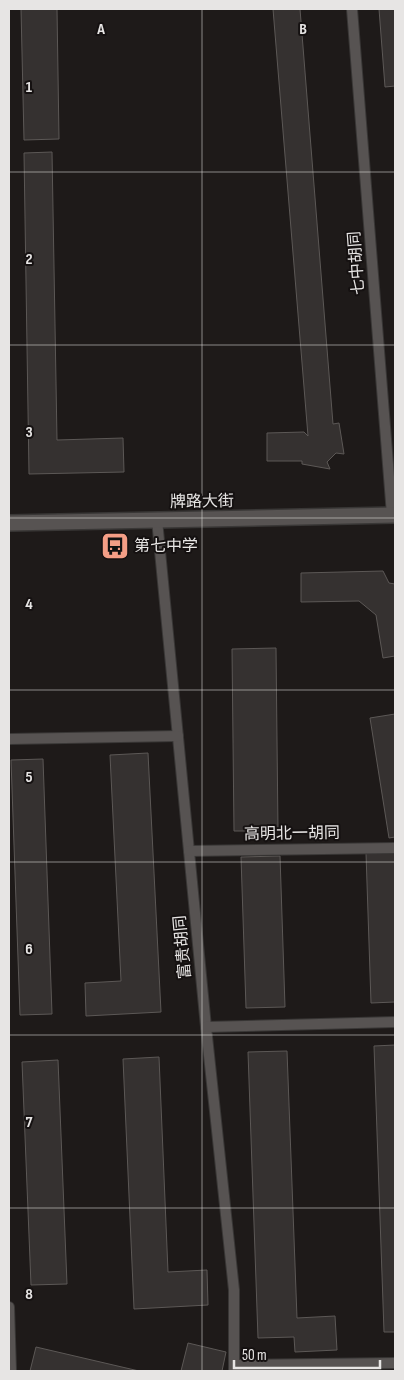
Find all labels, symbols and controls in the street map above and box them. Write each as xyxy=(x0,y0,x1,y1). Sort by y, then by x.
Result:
text: A xyxy=(96,20,105,39)
text: B xyxy=(299,20,307,39)
text: 1 xyxy=(26,78,33,97)
street label: 七中胡同 xyxy=(345,230,369,296)
text: 2 xyxy=(25,250,33,269)
text: 3 xyxy=(25,423,33,442)
street label: 牌路大街 xyxy=(170,492,234,512)
bus stop icon: 第七中学 xyxy=(100,531,130,561)
place label: 第七中学 xyxy=(134,537,198,556)
text: 4 xyxy=(25,595,33,614)
text: 5 xyxy=(25,768,33,787)
street label: 高明北一胡同 xyxy=(244,824,340,844)
street label: 富贵胡同 xyxy=(171,914,195,980)
text: 6 xyxy=(25,940,33,959)
text: 7 xyxy=(26,1113,33,1132)
text: 8 xyxy=(25,1285,33,1304)
scale bar xyxy=(234,1338,380,1370)
text: 50 m xyxy=(242,1346,267,1365)

